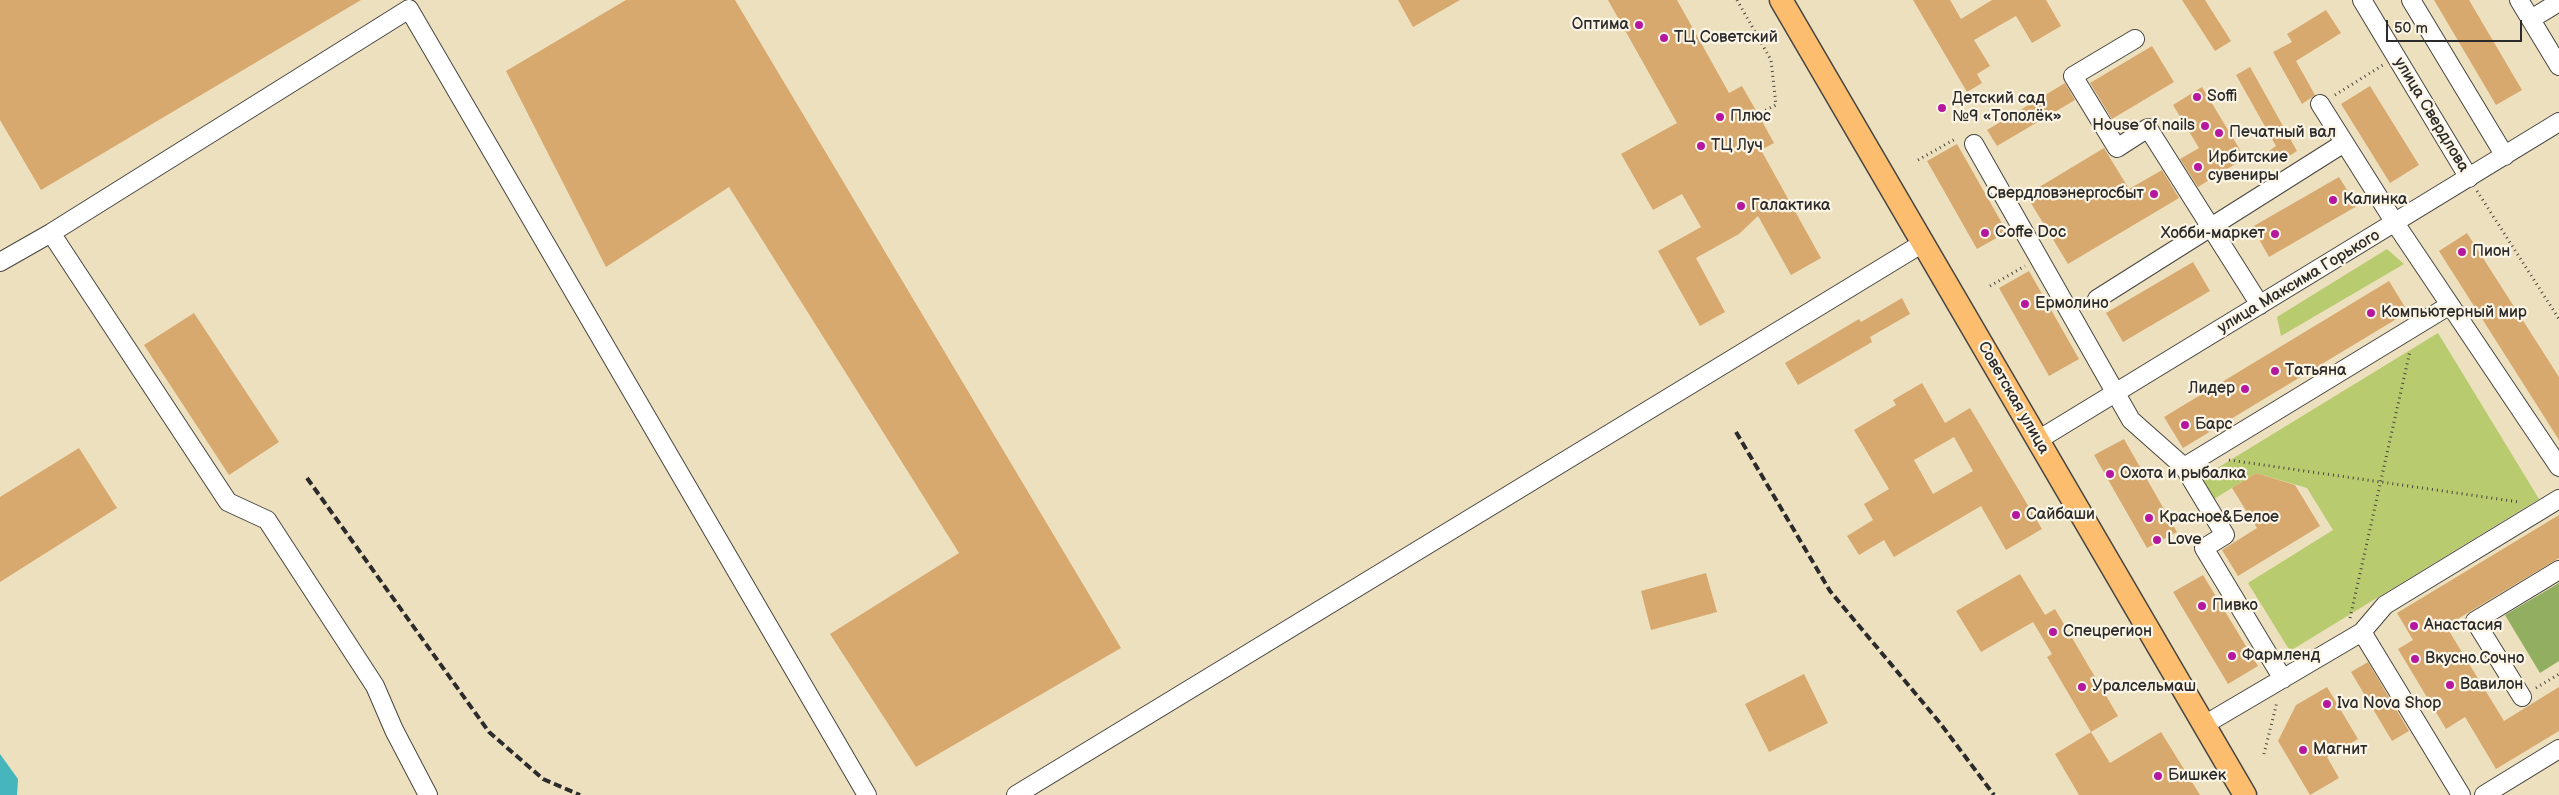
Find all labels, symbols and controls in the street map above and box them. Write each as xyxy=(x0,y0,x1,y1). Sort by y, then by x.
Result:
scale bar xyxy=(2389,10,2525,42)
place label: Оптима xyxy=(1572,15,1629,35)
marker: Оптима xyxy=(1633,19,1645,31)
text: 50 m xyxy=(2394,19,2428,38)
place label: ТЦ Советский xyxy=(1674,28,1778,48)
marker: ТЦ Советский xyxy=(1658,32,1670,44)
street label: улица Свердлова xyxy=(2389,54,2473,176)
place label: Soffi xyxy=(2207,87,2237,107)
place label: Детский сад №9 «Тополёк» xyxy=(1952,89,2062,127)
marker: Soffi xyxy=(2191,91,2203,103)
marker: Детский сад №9 «Тополёк» xyxy=(1936,102,1948,114)
place label: Плюс xyxy=(1730,107,1771,127)
marker: Плюс xyxy=(1714,111,1726,123)
place label: House of nails xyxy=(2092,116,2195,136)
marker: House of nails xyxy=(2199,120,2211,132)
place label: Печатный вал xyxy=(2229,123,2336,143)
marker: Печатный вал xyxy=(2213,127,2225,139)
place label: ТЦ Луч xyxy=(1711,136,1763,156)
marker: ТЦ Луч xyxy=(1695,140,1707,152)
place label: Ирбитские сувениры xyxy=(2208,148,2288,186)
marker: Ирбитские сувениры xyxy=(2192,161,2204,173)
place label: Свердловэнергосбыт xyxy=(1987,184,2144,204)
marker: Свердловэнергосбыт xyxy=(2148,188,2160,200)
place label: Калинка xyxy=(2343,190,2408,210)
marker: Калинка xyxy=(2327,194,2339,206)
place label: Галактика xyxy=(1751,196,1830,216)
marker: Галактика xyxy=(1735,200,1747,212)
place label: Coffe Doc xyxy=(1995,223,2066,243)
place label: Хобби-маркет xyxy=(2161,224,2265,244)
street label: улица Максима Горького xyxy=(2214,226,2384,338)
marker: Coffe Doc xyxy=(1979,227,1991,239)
marker: Хобби-маркет xyxy=(2269,228,2281,240)
place label: Пион xyxy=(2472,242,2510,262)
marker: Пион xyxy=(2456,246,2468,258)
place label: Ермолино xyxy=(2035,294,2109,314)
marker: Ермолино xyxy=(2019,298,2031,310)
place label: Компьютерный мир xyxy=(2381,303,2527,323)
marker: Компьютерный мир xyxy=(2365,307,2377,319)
street label: Советская улица xyxy=(1973,338,2053,458)
place label: Татьяна xyxy=(2285,361,2347,381)
marker: Татьяна xyxy=(2269,365,2281,377)
place label: Лидер xyxy=(2188,379,2235,399)
marker: Лидер xyxy=(2239,383,2251,395)
place label: Барс xyxy=(2195,415,2232,435)
marker: Барс xyxy=(2179,419,2191,431)
place label: Охота и рыбалка xyxy=(2120,464,2246,484)
marker: Охота и рыбалка xyxy=(2104,468,2116,480)
place label: Сайбаши xyxy=(2026,505,2095,525)
place label: Красное&Белое xyxy=(2159,508,2279,528)
marker: Сайбаши xyxy=(2010,509,2022,521)
marker: Красное&Белое xyxy=(2143,512,2155,524)
place label: Love xyxy=(2167,530,2202,550)
marker: Love xyxy=(2151,534,2163,546)
place label: Пивко xyxy=(2212,596,2258,616)
marker: Пивко xyxy=(2196,600,2208,612)
place label: Анастасия xyxy=(2424,616,2502,636)
marker: Анастасия xyxy=(2408,620,2420,632)
place label: Спецрегион xyxy=(2063,622,2152,642)
marker: Спецрегион xyxy=(2047,626,2059,638)
place label: Фармленд xyxy=(2242,646,2320,666)
place label: Вкусно.Сочно xyxy=(2425,649,2524,669)
marker: Фармленд xyxy=(2226,650,2238,662)
marker: Вкусно.Сочно xyxy=(2409,653,2421,665)
place label: Вавилон xyxy=(2460,675,2523,695)
place label: Уралсельмаш xyxy=(2092,677,2196,697)
marker: Вавилон xyxy=(2444,679,2456,691)
marker: Уралсельмаш xyxy=(2076,681,2088,693)
place label: Iva Nova Shop xyxy=(2337,694,2442,714)
marker: Iva Nova Shop xyxy=(2321,698,2333,710)
place label: Магнит xyxy=(2313,740,2368,760)
marker: Магнит xyxy=(2297,744,2309,756)
place label: Бишкек xyxy=(2168,766,2226,786)
marker: Бишкек xyxy=(2152,770,2164,782)

